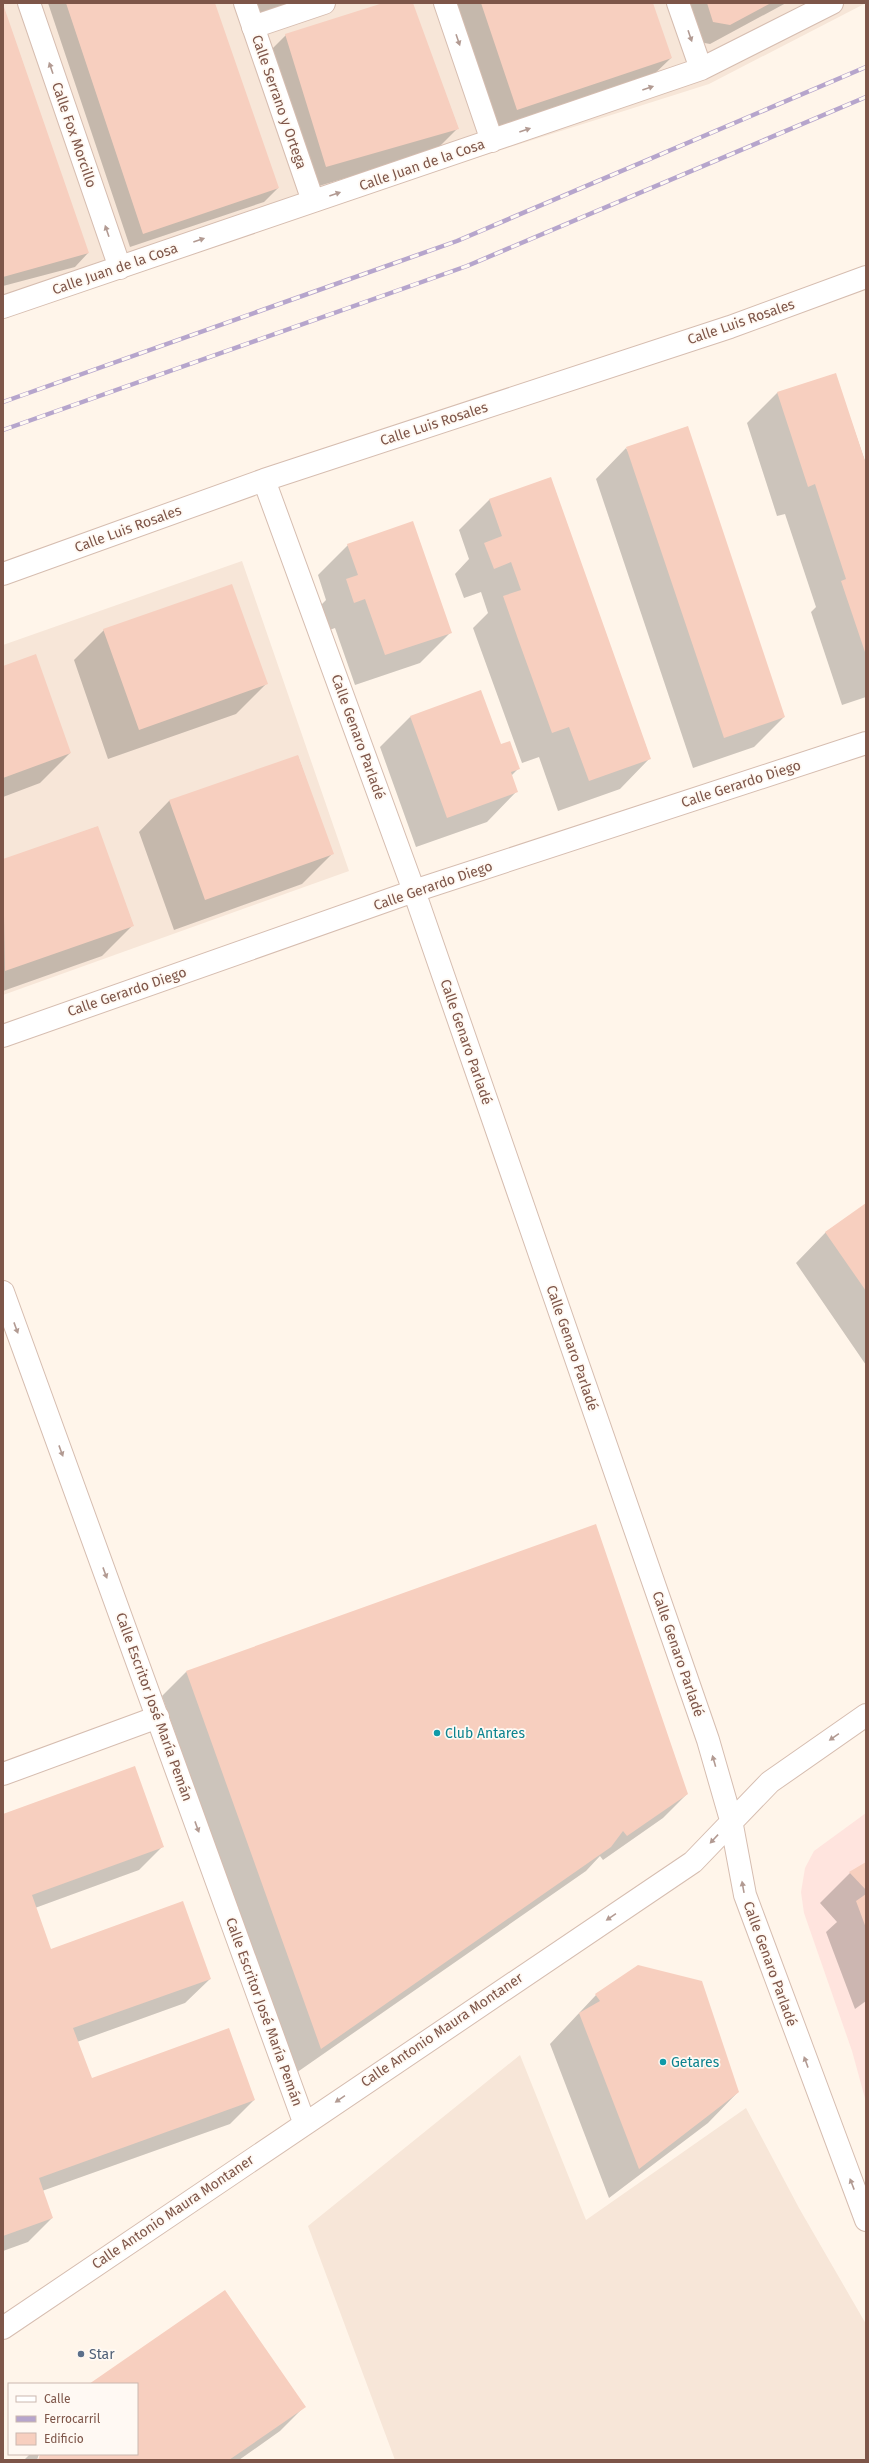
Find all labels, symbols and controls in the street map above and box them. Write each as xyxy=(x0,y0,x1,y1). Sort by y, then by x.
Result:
one-way arrow xyxy=(687,31,693,43)
street label: Calle Serrano y Ortega xyxy=(248,33,310,171)
one-way arrow xyxy=(455,34,461,46)
one-way arrow xyxy=(48,62,54,74)
street label: Calle Fox Morcillo xyxy=(48,80,100,190)
one-way arrow xyxy=(642,84,654,90)
one-way arrow xyxy=(519,126,531,132)
street label: Calle Juan de la Cosa xyxy=(357,136,487,194)
one-way arrow xyxy=(330,191,342,197)
one-way arrow xyxy=(104,224,110,236)
one-way arrow xyxy=(193,237,205,243)
street label: Calle Juan de la Cosa xyxy=(50,240,180,298)
street label: Calle Luis Rosales xyxy=(685,296,797,348)
street label: Calle Luis Rosales xyxy=(378,398,490,449)
street label: Calle Luis Rosales xyxy=(72,502,184,556)
street label: Calle Genaro Parladé xyxy=(327,672,389,802)
street label: Calle Gerardo Diego xyxy=(679,757,803,811)
street label: Calle Gerardo Diego xyxy=(371,858,495,914)
street label: Calle Gerardo Diego xyxy=(65,964,189,1020)
street label: Calle Genaro Parladé xyxy=(437,977,495,1107)
street label: Calle Genaro Parladé xyxy=(543,1283,601,1413)
one-way arrow xyxy=(14,1323,20,1335)
one-way arrow xyxy=(58,1445,64,1457)
one-way arrow xyxy=(102,1567,108,1579)
street label: Calle Genaro Parladé xyxy=(649,1589,707,1719)
street label: Calle Escritor José María Pemán xyxy=(112,1610,196,1804)
place label: Club Antares xyxy=(445,1725,525,1742)
marker: Club Antares xyxy=(432,1728,442,1738)
one-way arrow xyxy=(829,1733,839,1741)
one-way arrow xyxy=(711,1755,717,1767)
one-way arrow xyxy=(195,1821,201,1833)
one-way arrow xyxy=(709,1834,719,1844)
one-way arrow xyxy=(740,1881,746,1894)
street label: Calle Genaro Parladé xyxy=(739,1899,801,2029)
one-way arrow xyxy=(606,1913,616,1921)
street label: Calle Escritor José María Pemán xyxy=(222,1915,306,2109)
street label: Calle Antonio Maura Montaner xyxy=(358,1969,527,2091)
place label: Getares xyxy=(671,2054,720,2071)
one-way arrow xyxy=(803,2056,809,2068)
marker: Getares xyxy=(658,2057,668,2067)
one-way arrow xyxy=(335,2095,345,2103)
street label: Calle Antonio Maura Montaner xyxy=(89,2151,258,2273)
one-way arrow xyxy=(848,2178,854,2190)
place label: Star xyxy=(89,2346,115,2363)
marker: Star xyxy=(76,2349,86,2359)
legend xyxy=(8,2383,138,2455)
text: Calle xyxy=(44,2392,71,2406)
text: Ferrocarril xyxy=(44,2412,101,2426)
text: Edificio xyxy=(44,2432,84,2446)

